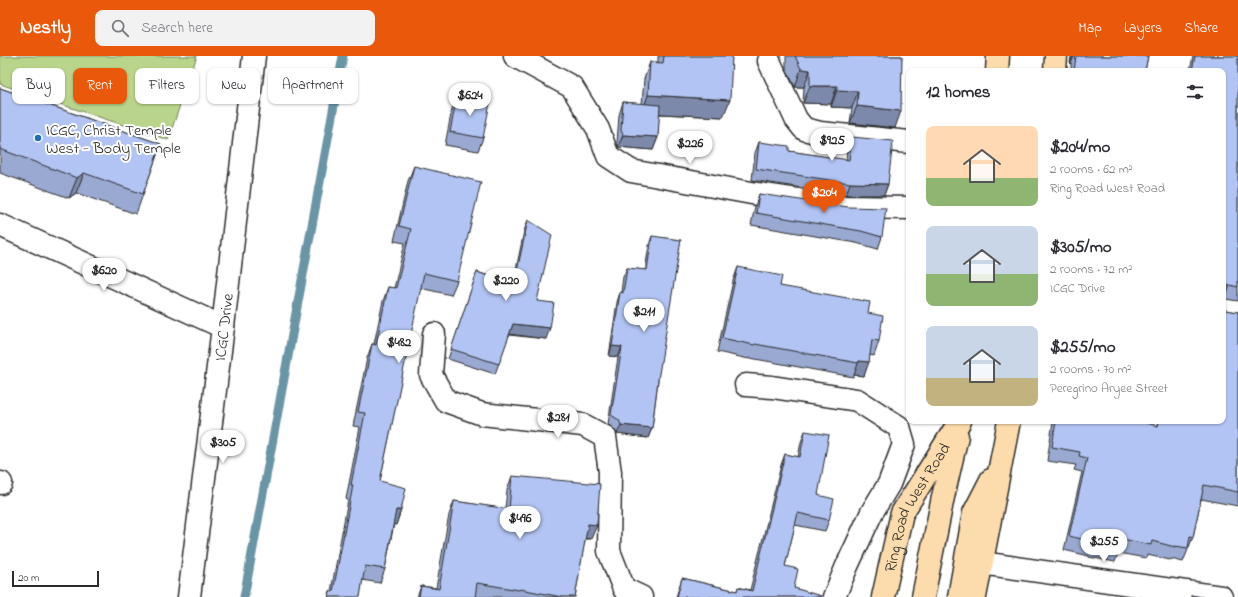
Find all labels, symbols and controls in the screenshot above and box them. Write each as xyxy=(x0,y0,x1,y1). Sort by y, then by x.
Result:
search box xyxy=(95,10,375,46)
text: Nestly xyxy=(20,15,71,42)
icon: search xyxy=(109,17,131,39)
text: Search here xyxy=(141,17,213,39)
text: Map xyxy=(1078,18,1102,39)
text: Layers xyxy=(1124,18,1162,39)
text: Share xyxy=(1184,18,1218,39)
chip: Buy xyxy=(12,68,65,104)
chip: Rent xyxy=(73,68,127,104)
chip: Filters xyxy=(135,68,199,104)
chip: New xyxy=(207,68,260,104)
chip: Apartment xyxy=(268,68,358,104)
text: 12 homes xyxy=(926,80,990,105)
icon: filters xyxy=(1184,81,1206,103)
pin: $624 xyxy=(446,83,494,117)
text: $624 xyxy=(457,86,483,105)
place label: ICGC, Christ Temple West - Body Temple xyxy=(46,119,182,161)
pin: $925 xyxy=(808,128,856,162)
pin: $226 xyxy=(666,131,714,165)
text: $925 xyxy=(819,131,845,150)
marker: ICGC, Christ Temple West - Body Temple xyxy=(33,133,43,143)
text: $226 xyxy=(677,134,703,153)
text: $204/mo xyxy=(1050,135,1110,160)
icon: home xyxy=(958,142,1006,190)
text: 2 rooms · 62 m² xyxy=(1050,160,1133,179)
text: Ring Road West Road xyxy=(1050,179,1165,198)
pin: $204 xyxy=(800,180,848,214)
text: $204 xyxy=(811,183,837,202)
text: $305/mo xyxy=(1050,235,1112,260)
icon: home xyxy=(958,242,1006,290)
pin: $620 xyxy=(80,258,128,292)
text: 2 rooms · 72 m² xyxy=(1050,260,1132,279)
text: $620 xyxy=(91,261,117,280)
pin: $220 xyxy=(482,268,530,302)
text: $220 xyxy=(493,271,519,290)
text: ICGC Drive xyxy=(1050,279,1105,298)
street label: ICGC Drive xyxy=(209,291,241,363)
pin: $211 xyxy=(620,299,668,333)
text: $211 xyxy=(633,302,655,321)
pin: $482 xyxy=(375,330,423,364)
text: $482 xyxy=(387,333,411,352)
text: $255/mo xyxy=(1050,335,1115,360)
icon: home xyxy=(958,342,1006,390)
text: 2 rooms · 70 m² xyxy=(1050,360,1131,379)
text: Peregrino Aryee Street xyxy=(1050,379,1168,398)
pin: $281 xyxy=(534,405,582,439)
text: $281 xyxy=(546,408,570,427)
pin: $305 xyxy=(199,430,247,464)
text: $305 xyxy=(210,433,236,452)
street label: Ring Road West Road xyxy=(879,439,957,575)
pin: $496 xyxy=(496,506,544,540)
text: $496 xyxy=(509,509,531,528)
pin: $255 xyxy=(1080,529,1128,563)
text: $255 xyxy=(1089,532,1119,551)
scale bar xyxy=(12,569,99,588)
text: 20 m xyxy=(18,570,40,586)

